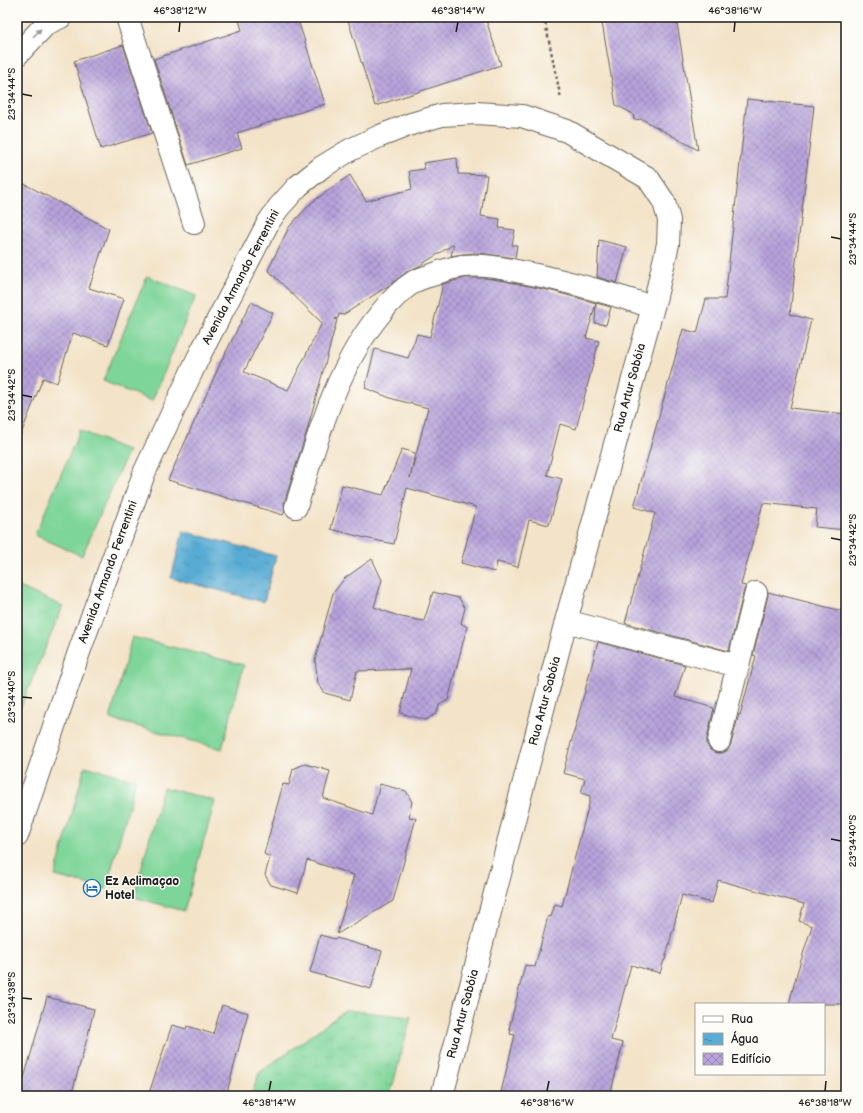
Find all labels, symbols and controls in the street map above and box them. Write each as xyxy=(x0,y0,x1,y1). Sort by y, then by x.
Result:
text: 46°38'12"W xyxy=(153,5,207,17)
text: 46°38'14"W xyxy=(431,5,485,17)
text: 46°38'16"W xyxy=(708,5,762,17)
one-way arrow xyxy=(32,28,42,38)
text: 23°34'44"S xyxy=(6,68,18,120)
street label: Avenida Armando Ferrentini xyxy=(199,207,283,347)
text: 23°34'44"S xyxy=(847,213,859,265)
street label: Rua Artur Sabóia xyxy=(611,341,649,434)
text: 23°34'42"S xyxy=(6,369,18,421)
street label: Avenida Armando Ferrentini xyxy=(75,498,141,645)
text: 23°34'42"S xyxy=(847,514,859,566)
street label: Rua Artur Sabóia xyxy=(526,654,564,747)
text: 23°34'40"S xyxy=(6,671,18,723)
text: 23°34'40"S xyxy=(847,815,859,867)
place label: Ez Aclimaçao Hotel xyxy=(105,874,179,903)
hotel icon: Ez Aclimaçao Hotel xyxy=(82,878,102,898)
street label: Rua Artur Sabóia xyxy=(444,967,482,1060)
text: 23°34'38"S xyxy=(6,972,18,1024)
legend xyxy=(695,1003,825,1075)
text: Rua xyxy=(731,1012,753,1027)
text: Água xyxy=(731,1030,759,1047)
text: Edifício xyxy=(731,1052,771,1067)
text: 46°38'14"W xyxy=(242,1097,296,1109)
text: 46°38'16"W xyxy=(520,1097,574,1109)
text: 46°38'18"W xyxy=(798,1097,852,1109)

